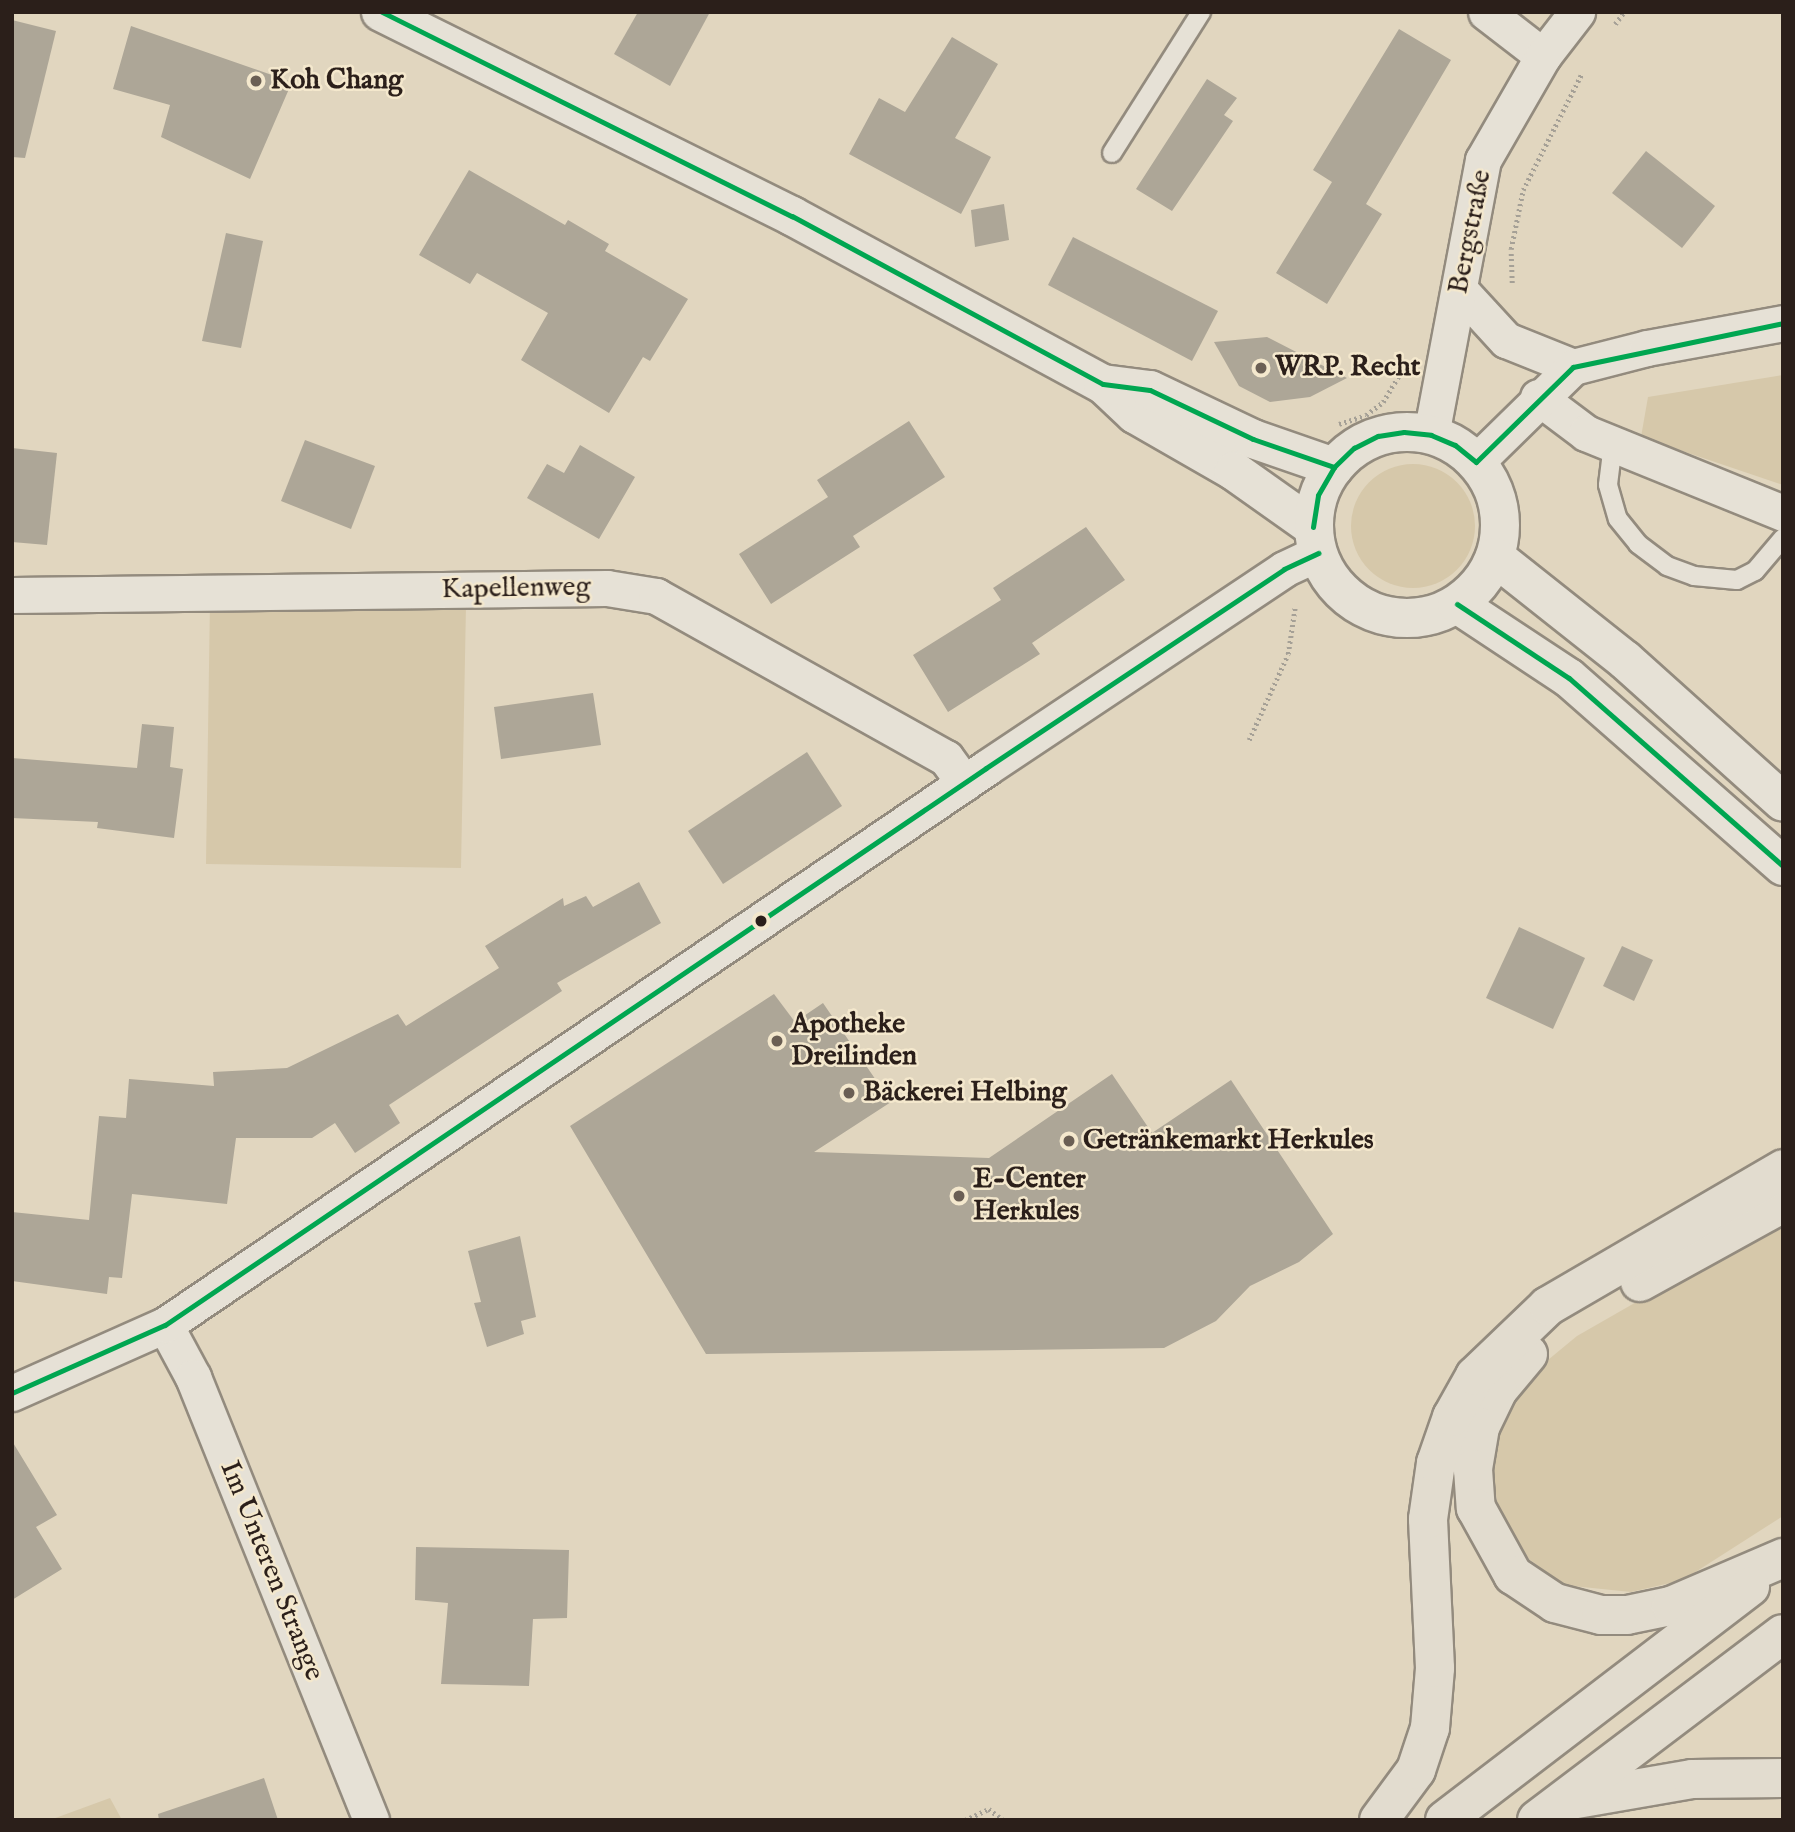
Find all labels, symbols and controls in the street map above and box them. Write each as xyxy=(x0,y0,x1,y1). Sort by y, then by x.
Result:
place label: Koh Chang xyxy=(270,64,403,98)
marker: Koh Chang xyxy=(248,73,264,89)
street label: Bergstraße xyxy=(1442,167,1500,297)
place label: WRP. Recht xyxy=(1275,351,1420,385)
marker: WRP. Recht xyxy=(1253,360,1269,376)
street label: Kapellenweg xyxy=(441,571,591,607)
unlabelled marker xyxy=(754,914,768,928)
place label: Apotheke Dreilinden xyxy=(791,1008,917,1074)
marker: Apotheke Dreilinden xyxy=(769,1033,785,1049)
place label: Bäckerei Helbing xyxy=(863,1076,1067,1110)
marker: Bäckerei Helbing xyxy=(841,1085,857,1101)
place label: Getränkemarkt Herkules xyxy=(1083,1124,1374,1158)
marker: Getränkemarkt Herkules xyxy=(1061,1133,1077,1149)
place label: E-Center Herkules xyxy=(973,1163,1086,1229)
marker: E-Center Herkules xyxy=(951,1188,967,1204)
street label: Im Unteren Strange xyxy=(212,1456,330,1686)

